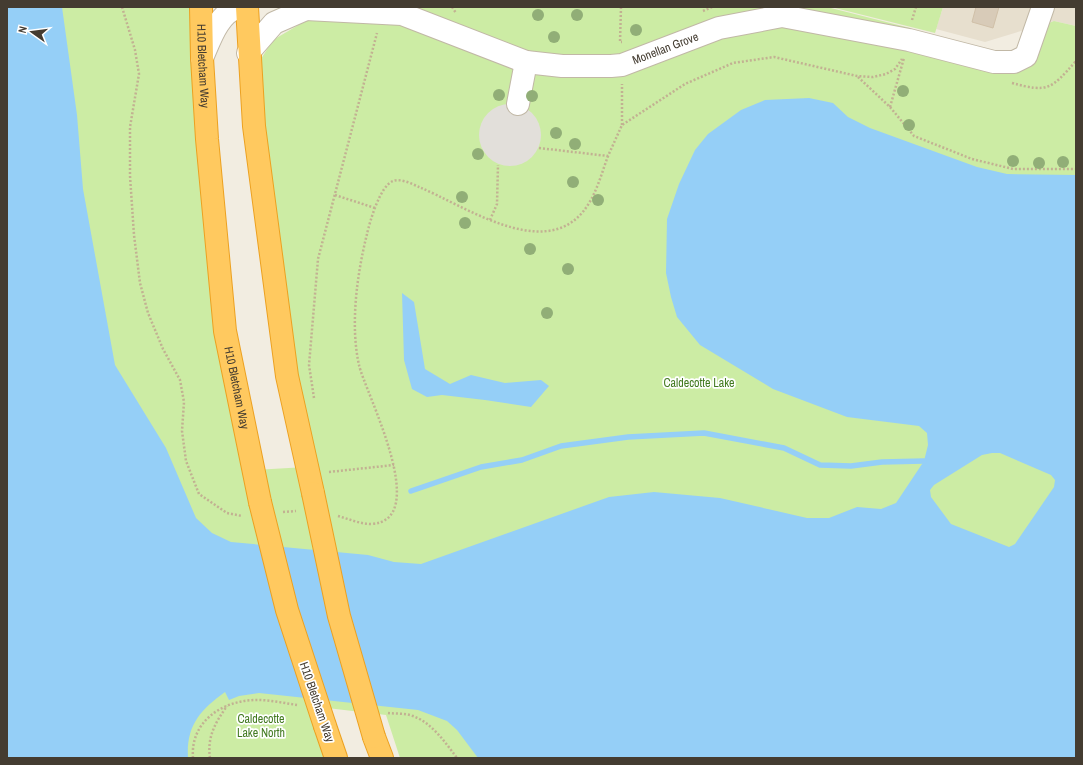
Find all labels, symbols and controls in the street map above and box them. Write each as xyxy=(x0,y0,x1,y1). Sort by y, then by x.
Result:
north arrow xyxy=(12,12,52,52)
street label: H10 Bletcham Way xyxy=(193,24,213,108)
text: N xyxy=(15,25,30,34)
street label: Monellan Grove xyxy=(630,29,701,68)
street label: H10 Bletcham Way xyxy=(220,345,253,431)
park label: Caldecotte Lake xyxy=(663,375,735,391)
street label: H10 Bletcham Way xyxy=(296,660,338,744)
park label: Caldecotte Lake North xyxy=(237,711,285,741)

